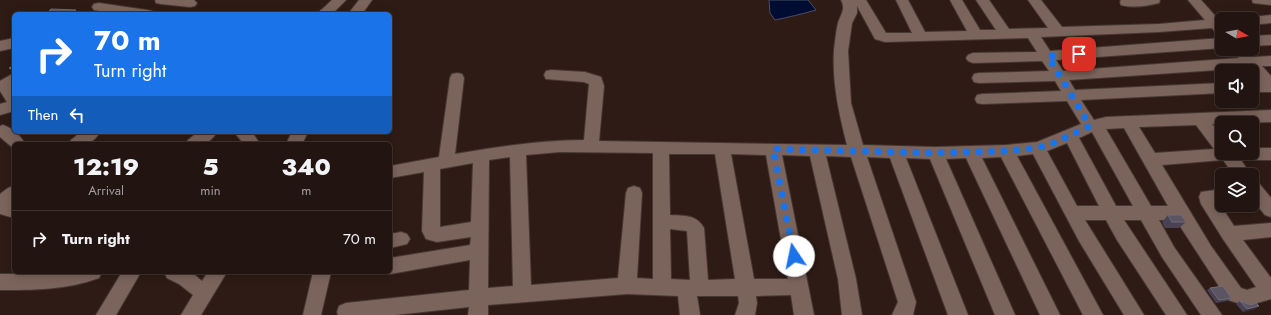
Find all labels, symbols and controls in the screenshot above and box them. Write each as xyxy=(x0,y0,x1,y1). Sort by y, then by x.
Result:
north arrow xyxy=(1215,12,1259,56)
map controls xyxy=(1215,12,1259,212)
text: 70 m xyxy=(94,20,161,61)
icon: right xyxy=(28,28,80,80)
pin xyxy=(1062,37,1096,71)
icon: arrive xyxy=(1068,43,1090,65)
text: Turn right xyxy=(94,58,166,84)
button: sound xyxy=(1215,64,1259,108)
text: Then xyxy=(28,104,58,126)
icon: left xyxy=(66,104,88,126)
button: search xyxy=(1215,116,1259,160)
text: 12:19 xyxy=(73,149,139,184)
text: 5 xyxy=(202,149,218,184)
text: 340 xyxy=(282,149,331,184)
button: layers xyxy=(1215,168,1259,212)
text: Arrival xyxy=(88,181,124,200)
text: min xyxy=(200,181,221,200)
text: m xyxy=(301,181,311,200)
icon: right xyxy=(28,228,50,250)
text: Turn right xyxy=(62,228,130,250)
text: 70 m xyxy=(343,228,376,250)
position arrow xyxy=(773,235,815,277)

